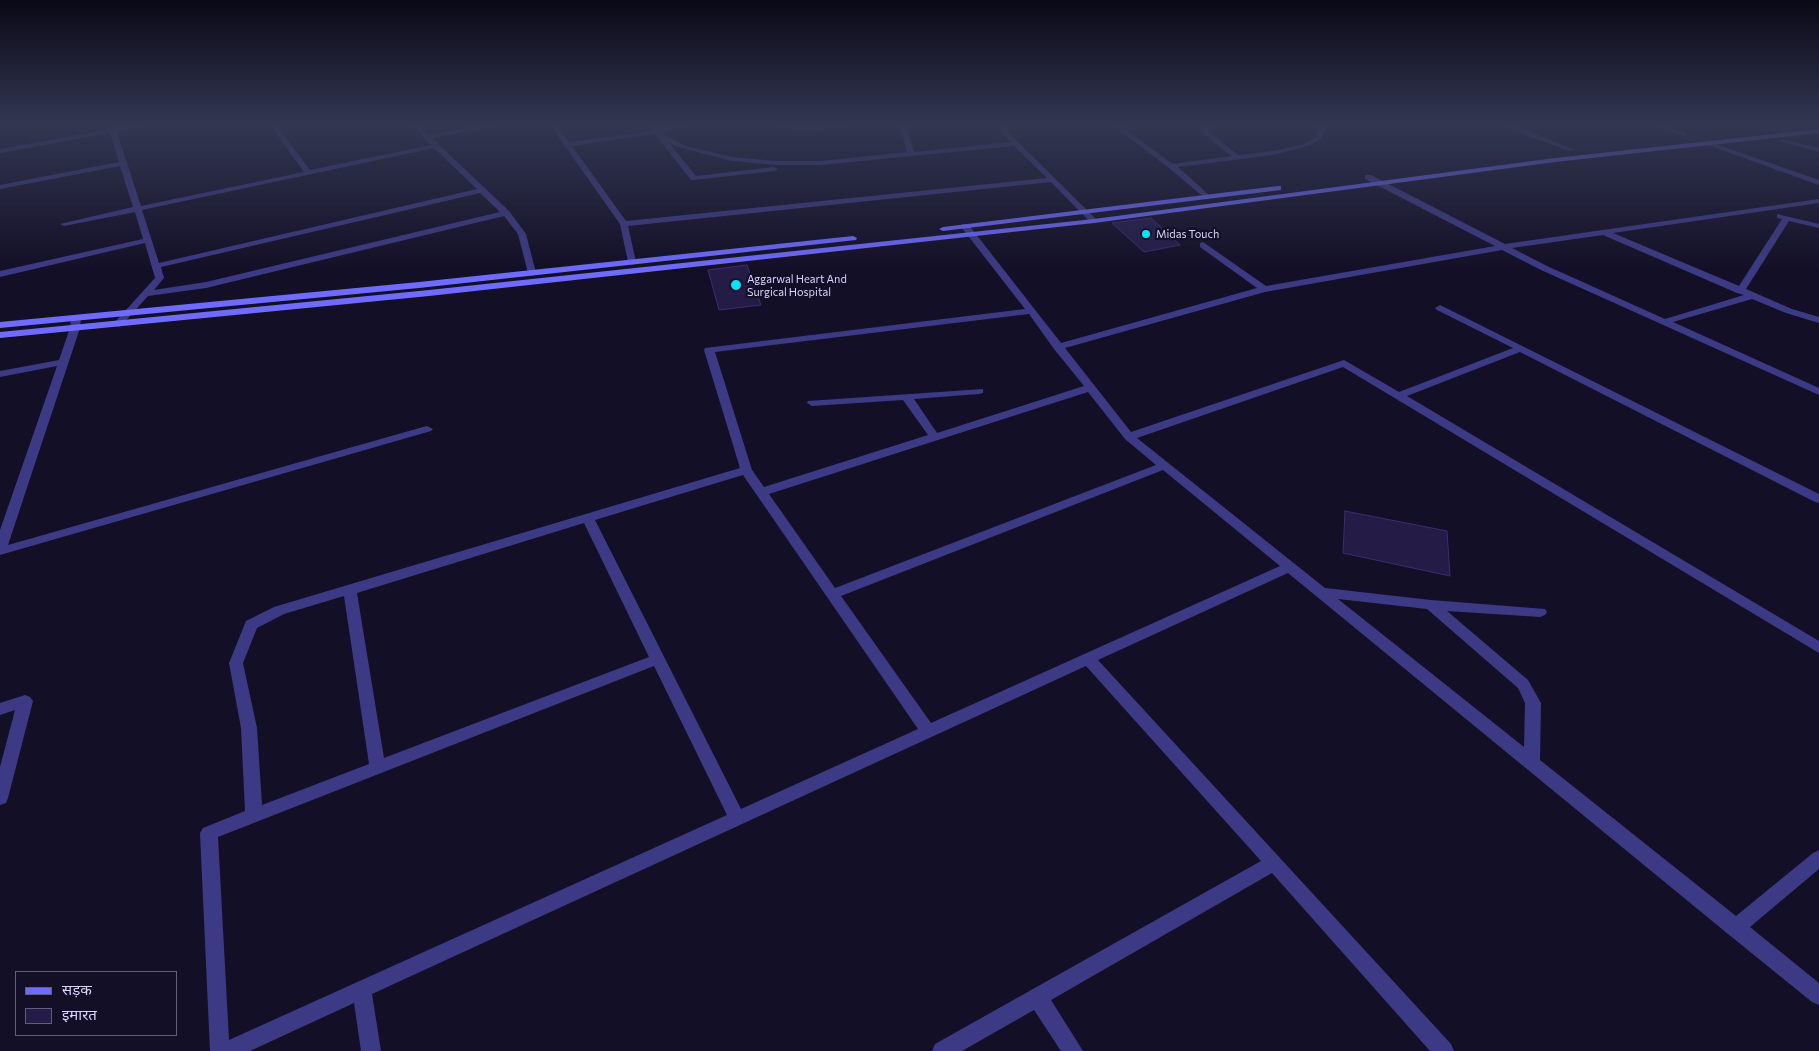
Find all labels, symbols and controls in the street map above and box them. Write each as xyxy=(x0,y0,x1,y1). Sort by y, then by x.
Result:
place label: Midas Touch xyxy=(1156,227,1219,241)
marker: Midas Touch xyxy=(1140,228,1152,240)
place label: Aggarwal Heart And Surgical Hospital xyxy=(747,272,847,298)
marker: Aggarwal Heart And Surgical Hospital xyxy=(729,278,743,292)
legend xyxy=(15,971,178,1036)
text: सड़क xyxy=(62,980,92,998)
text: इमारत xyxy=(62,1005,97,1023)

